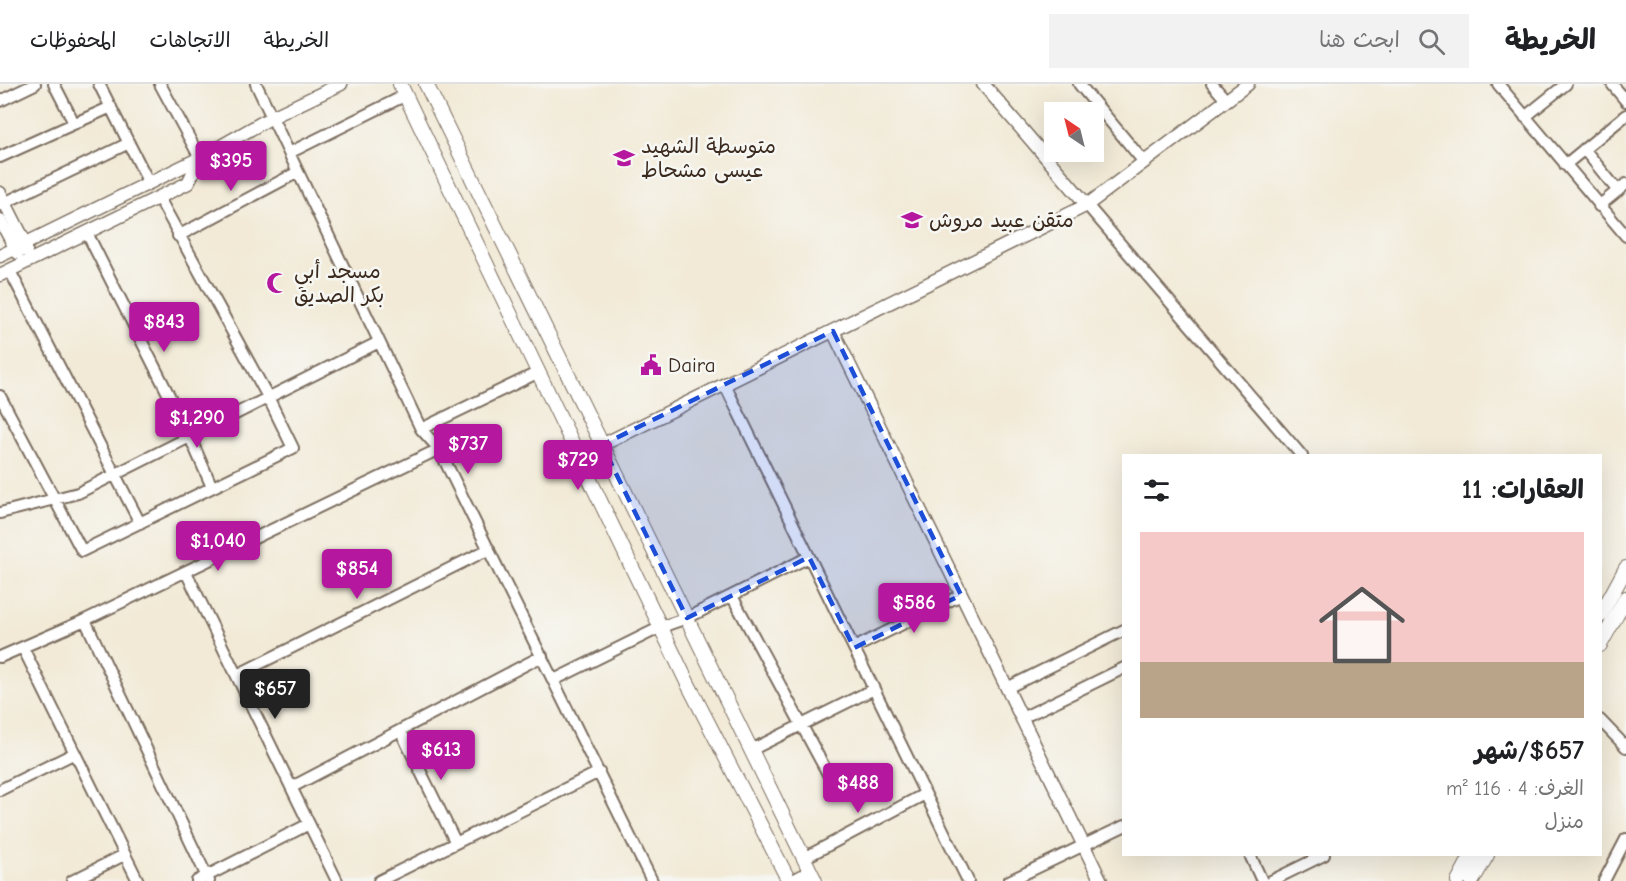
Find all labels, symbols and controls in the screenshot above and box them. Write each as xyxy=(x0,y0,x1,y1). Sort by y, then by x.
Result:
search box xyxy=(1049,14,1469,68)
text: الخريطة xyxy=(1505,24,1596,56)
icon: search xyxy=(1415,25,1448,58)
text: ابحث هنا xyxy=(1319,27,1400,53)
text: المحفوظات xyxy=(30,28,116,52)
text: الاتجاهات xyxy=(149,28,231,52)
text: الخريطة xyxy=(264,28,329,52)
north arrow xyxy=(1044,102,1104,162)
map controls xyxy=(1044,102,1104,162)
place label: متوسطة الشهيد عيسى مشحاط xyxy=(641,134,776,184)
pin: $395 xyxy=(195,141,267,192)
school or university icon: متوسطة الشهيد عيسى مشحاط xyxy=(612,146,636,170)
text: $395 xyxy=(210,149,252,172)
school or university icon: متقن عبيد مروش xyxy=(900,208,924,232)
place label: متقن عبيد مروش xyxy=(929,208,1074,233)
place label: مسجد أبي بكر الصديق xyxy=(294,259,384,308)
mosque icon: مسجد أبي بكر الصديق xyxy=(265,271,289,295)
pin: $843 xyxy=(128,302,200,353)
text: $843 xyxy=(143,310,185,333)
public building icon: Daira xyxy=(639,353,663,377)
place label: Daira xyxy=(668,353,716,377)
pin: $1,290 xyxy=(148,398,246,449)
text: $1,290 xyxy=(169,406,225,429)
pin: $737 xyxy=(432,424,504,475)
text: $737 xyxy=(448,432,488,455)
pin: $729 xyxy=(542,440,614,491)
text: $729 xyxy=(557,448,599,471)
icon: filters xyxy=(1140,474,1173,507)
text: العقارات: 11 xyxy=(1462,475,1584,505)
pin: $1,040 xyxy=(169,521,267,572)
text: $1,040 xyxy=(190,529,246,552)
pin: $854 xyxy=(321,549,393,600)
text: $854 xyxy=(336,557,378,580)
icon: home xyxy=(1308,571,1416,679)
pin: $586 xyxy=(878,583,950,634)
text: $586 xyxy=(892,591,936,614)
pin: $657 xyxy=(239,669,311,720)
text: $657 xyxy=(254,677,296,700)
pin: $613 xyxy=(405,730,477,781)
text: $657/شهر xyxy=(1475,736,1584,766)
text: $613 xyxy=(421,738,461,761)
pin: $488 xyxy=(822,763,894,814)
text: $488 xyxy=(837,771,879,794)
text: الغرف: 4 · 116 m² xyxy=(1446,777,1584,800)
text: منزل xyxy=(1545,810,1584,833)

